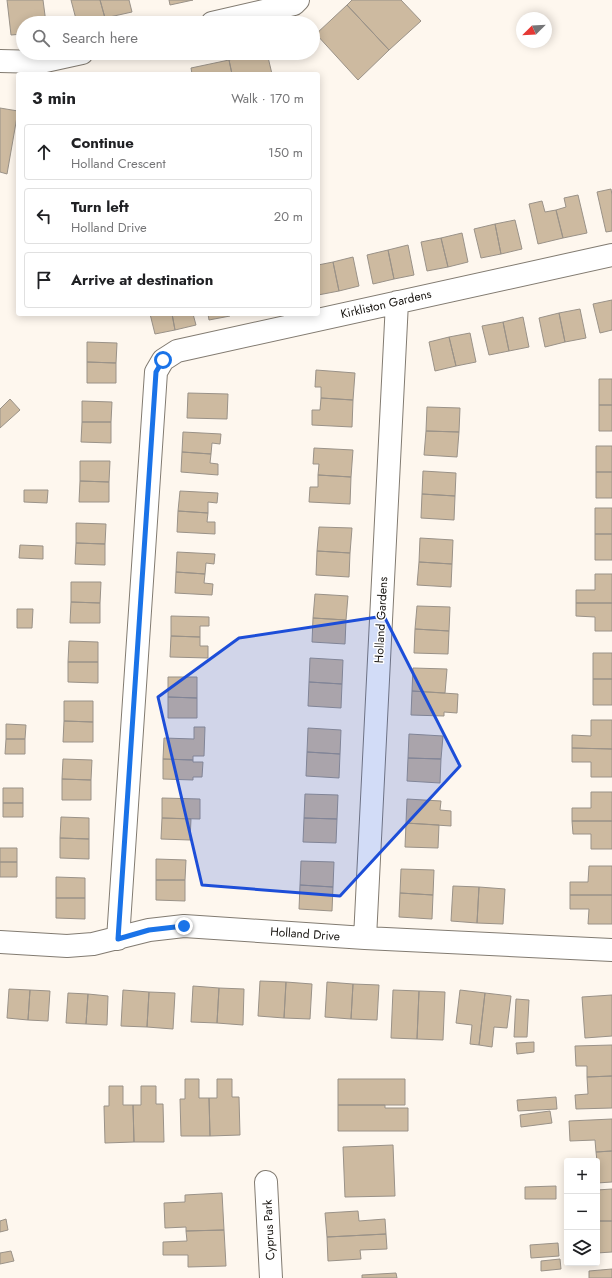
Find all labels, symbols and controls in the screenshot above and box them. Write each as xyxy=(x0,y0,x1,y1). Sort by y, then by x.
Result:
north arrow xyxy=(516,12,552,48)
search box xyxy=(16,16,320,60)
icon: search xyxy=(30,27,52,49)
text: Search here xyxy=(62,27,138,49)
text: 3 min xyxy=(32,86,76,110)
text: Walk · 170 m xyxy=(231,89,304,108)
text: Continue xyxy=(71,132,134,154)
icon: ahead xyxy=(33,141,55,163)
text: 150 m xyxy=(268,143,303,162)
text: Holland Crescent xyxy=(71,154,166,173)
text: Turn left xyxy=(71,196,129,218)
icon: left xyxy=(33,205,55,227)
text: 20 m xyxy=(274,207,303,226)
text: Holland Drive xyxy=(71,218,147,237)
icon: arrive xyxy=(33,269,55,291)
text: Arrive at destination xyxy=(71,269,213,291)
street label: Kirkliston Gardens xyxy=(339,285,433,323)
route start xyxy=(154,351,172,369)
street label: Holland Gardens xyxy=(370,576,392,664)
route end xyxy=(175,917,193,935)
street label: Holland Drive xyxy=(270,923,340,945)
map controls xyxy=(564,1158,600,1266)
button: + xyxy=(564,1158,600,1194)
button: − xyxy=(564,1194,600,1230)
street label: Cyprus Park xyxy=(258,1199,280,1261)
button: layers xyxy=(564,1230,600,1266)

